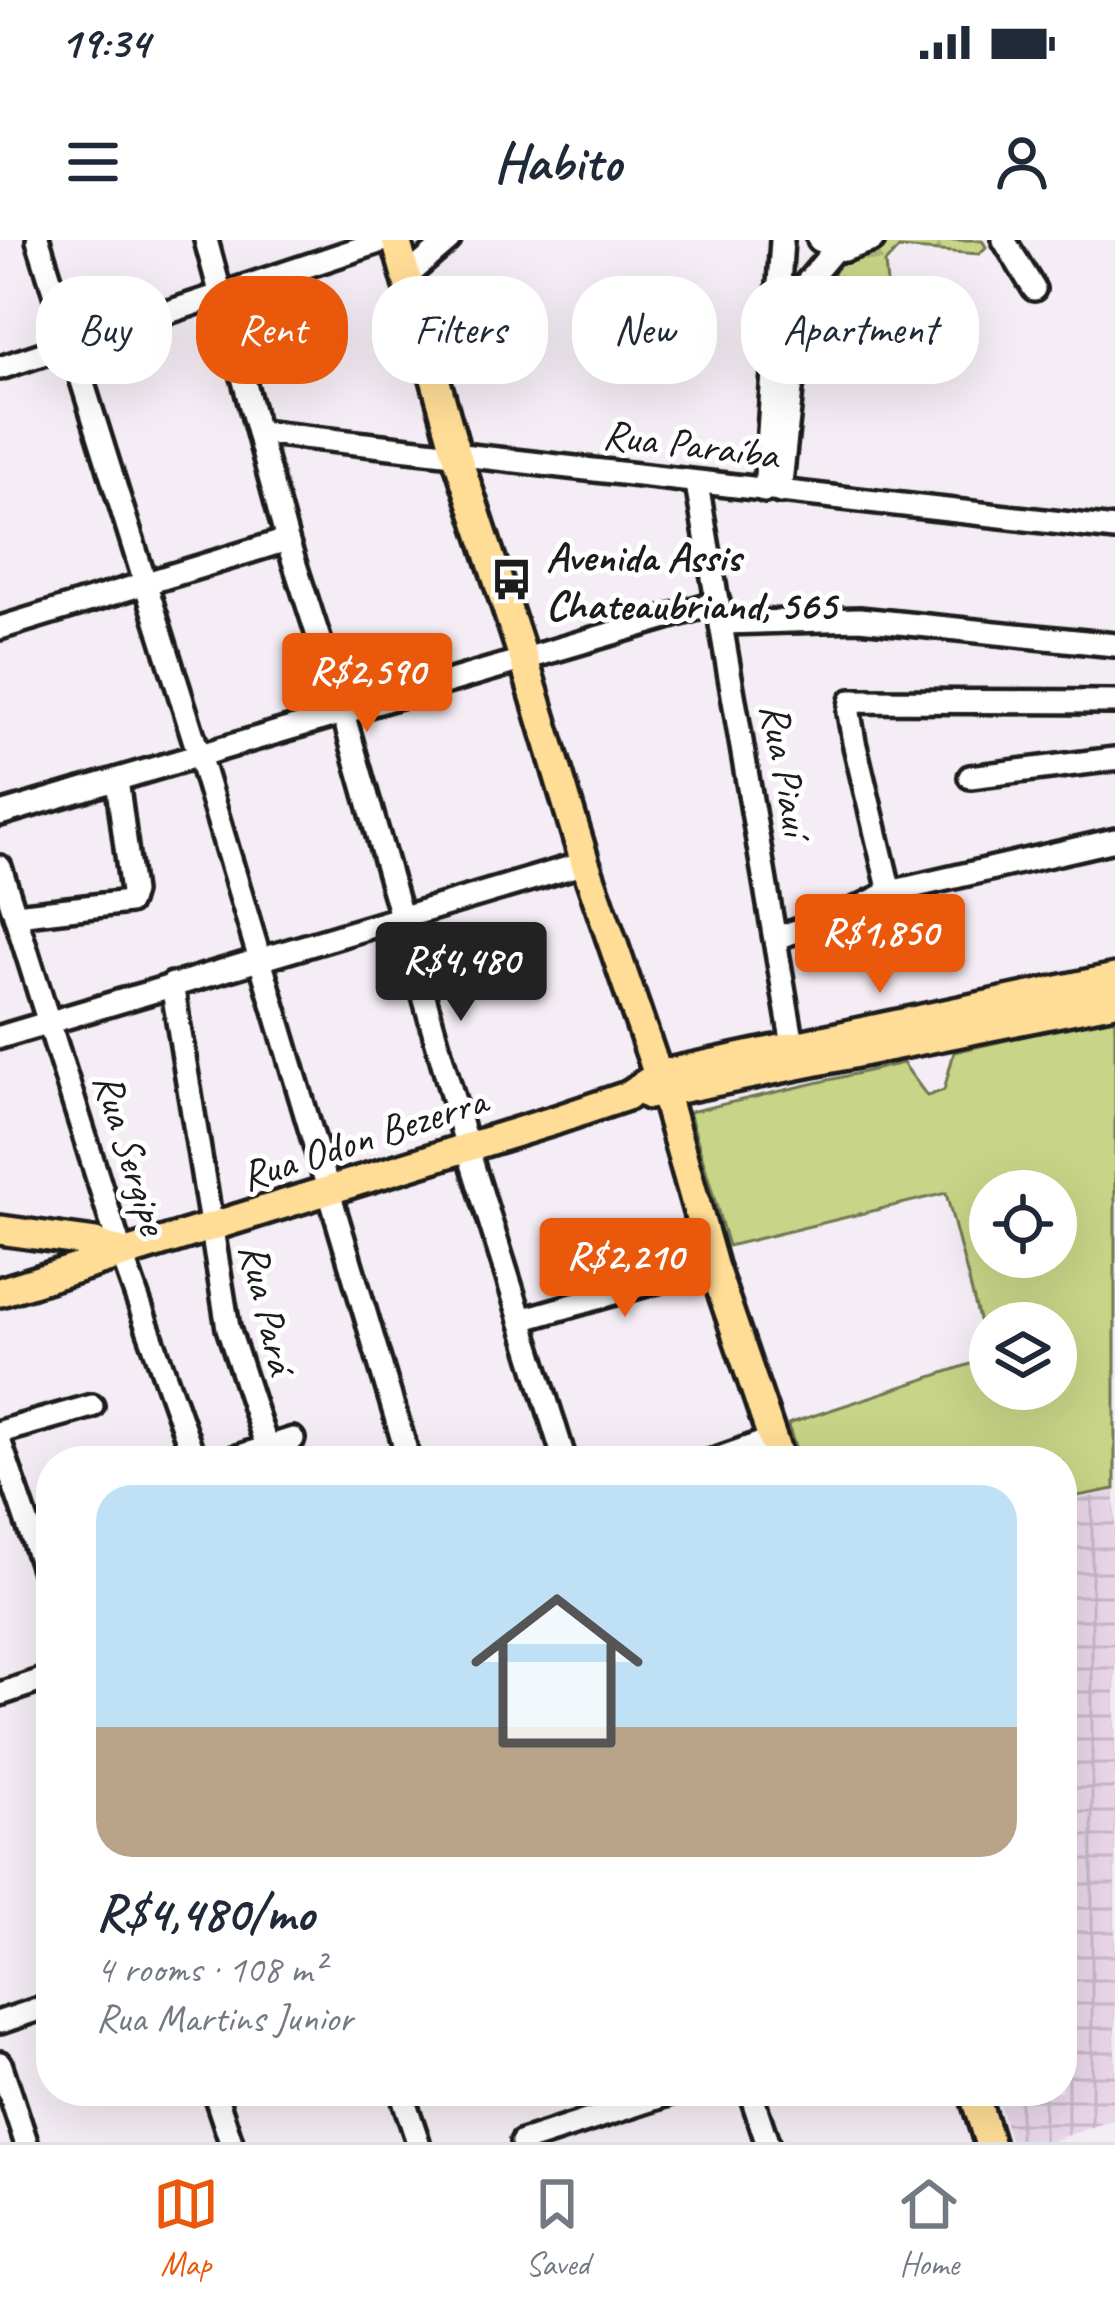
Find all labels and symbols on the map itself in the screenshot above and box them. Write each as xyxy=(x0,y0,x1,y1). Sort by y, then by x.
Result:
street label: Rua Paraíba xyxy=(600,407,784,482)
place label: Avenida Assis Chateaubriand, 565 xyxy=(546,531,840,632)
bus stop icon: Avenida Assis Chateaubriand, 565 xyxy=(489,557,535,603)
pin: R$2,590 xyxy=(256,633,478,735)
street label: Rua Piauí xyxy=(748,699,825,847)
pin: R$1,850 xyxy=(769,894,991,996)
pin: R$4,480 xyxy=(350,922,572,1024)
street label: Rua Sergipe xyxy=(81,1067,181,1242)
street label: Rua Odon Bezerra xyxy=(234,1073,496,1203)
pin: R$2,210 xyxy=(514,1218,736,1320)
street label: Rua Pará xyxy=(227,1238,309,1382)

